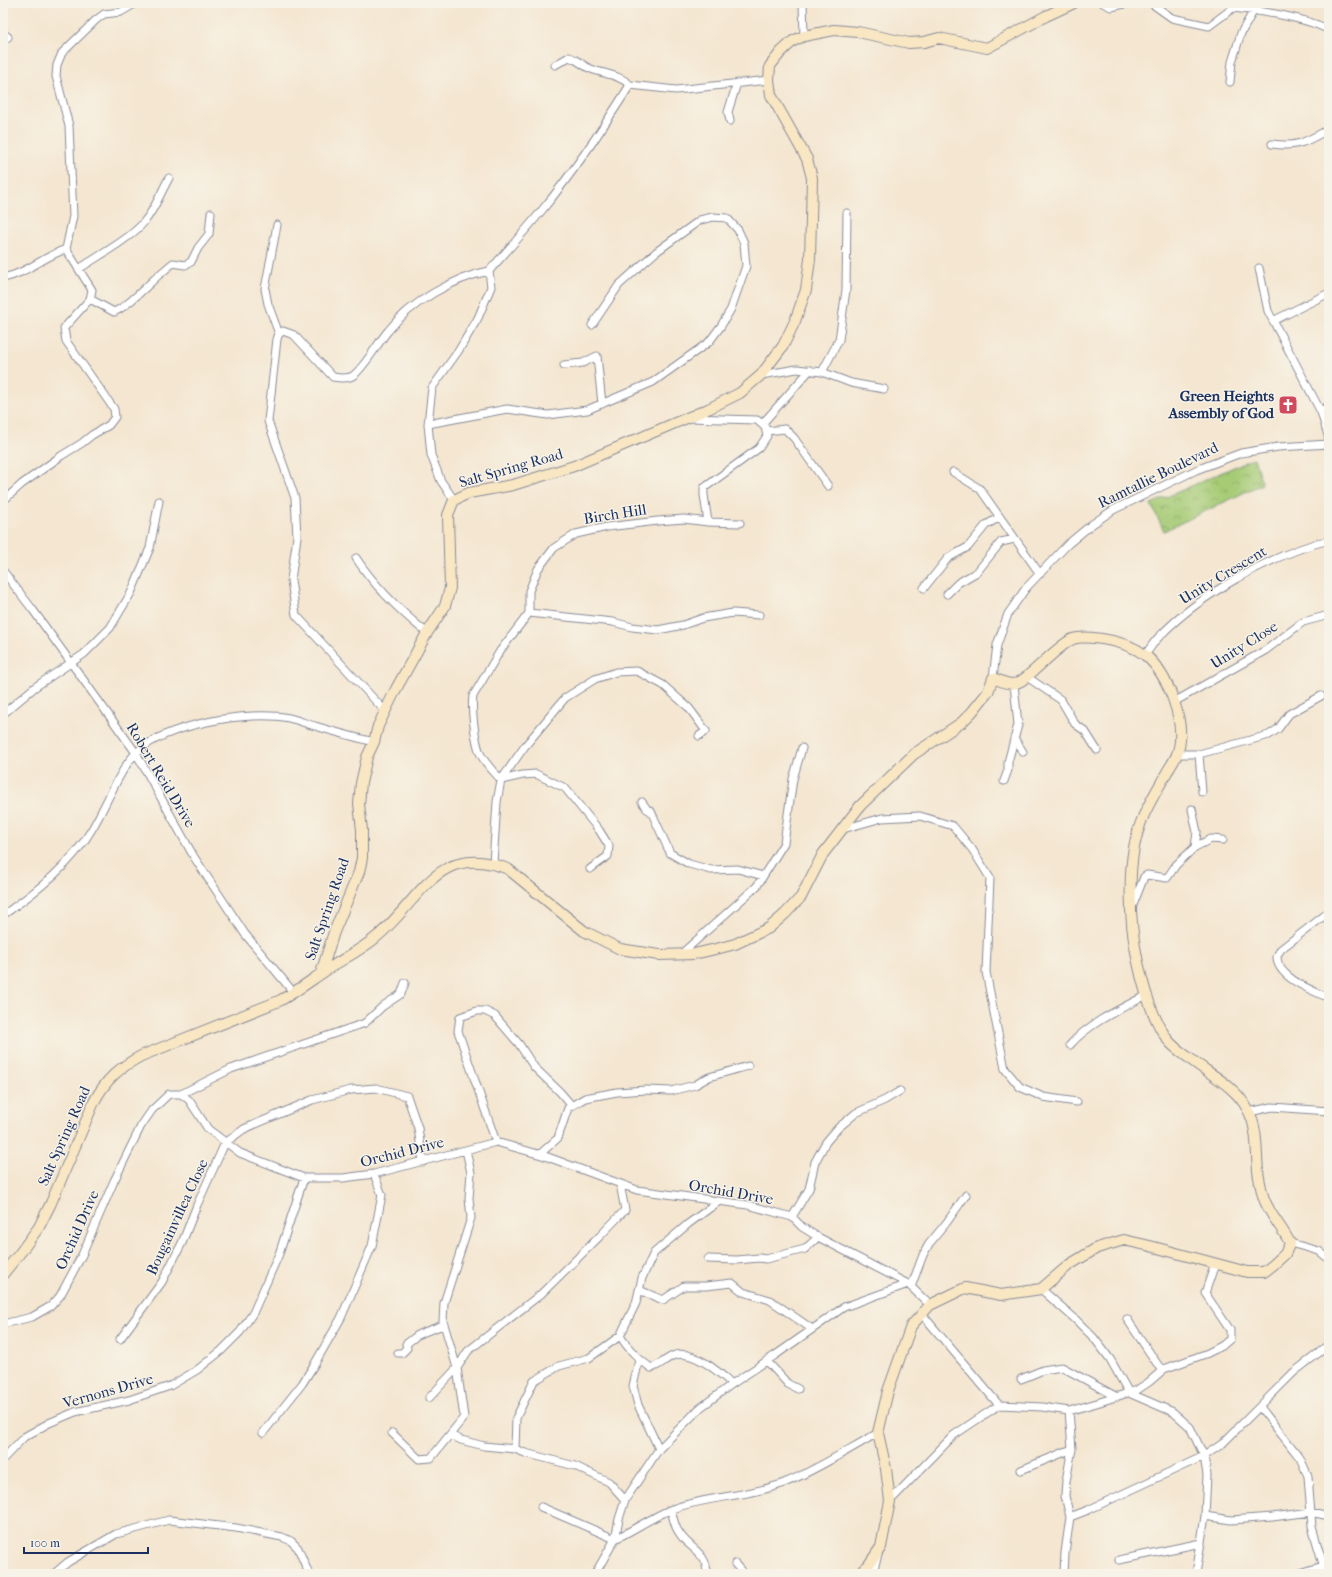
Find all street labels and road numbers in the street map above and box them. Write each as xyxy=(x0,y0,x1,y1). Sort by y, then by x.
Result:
street label: Ramtallie Boulevard xyxy=(1095,438,1222,512)
street label: Salt Spring Road xyxy=(457,444,566,491)
street label: Birch Hill xyxy=(582,500,648,528)
street label: Unity Crescent xyxy=(1176,542,1270,608)
street label: Unity Close xyxy=(1207,617,1281,673)
street label: Robert Reid Drive xyxy=(123,719,200,831)
street label: Salt Spring Road xyxy=(301,855,353,963)
street label: Salt Spring Road xyxy=(34,1083,94,1189)
street label: Orchid Drive xyxy=(358,1133,446,1171)
street label: Bougainvillea Close xyxy=(142,1156,212,1278)
street label: Orchid Drive xyxy=(687,1176,775,1208)
street label: Orchid Drive xyxy=(51,1187,103,1273)
street label: Vernons Drive xyxy=(60,1369,156,1413)

